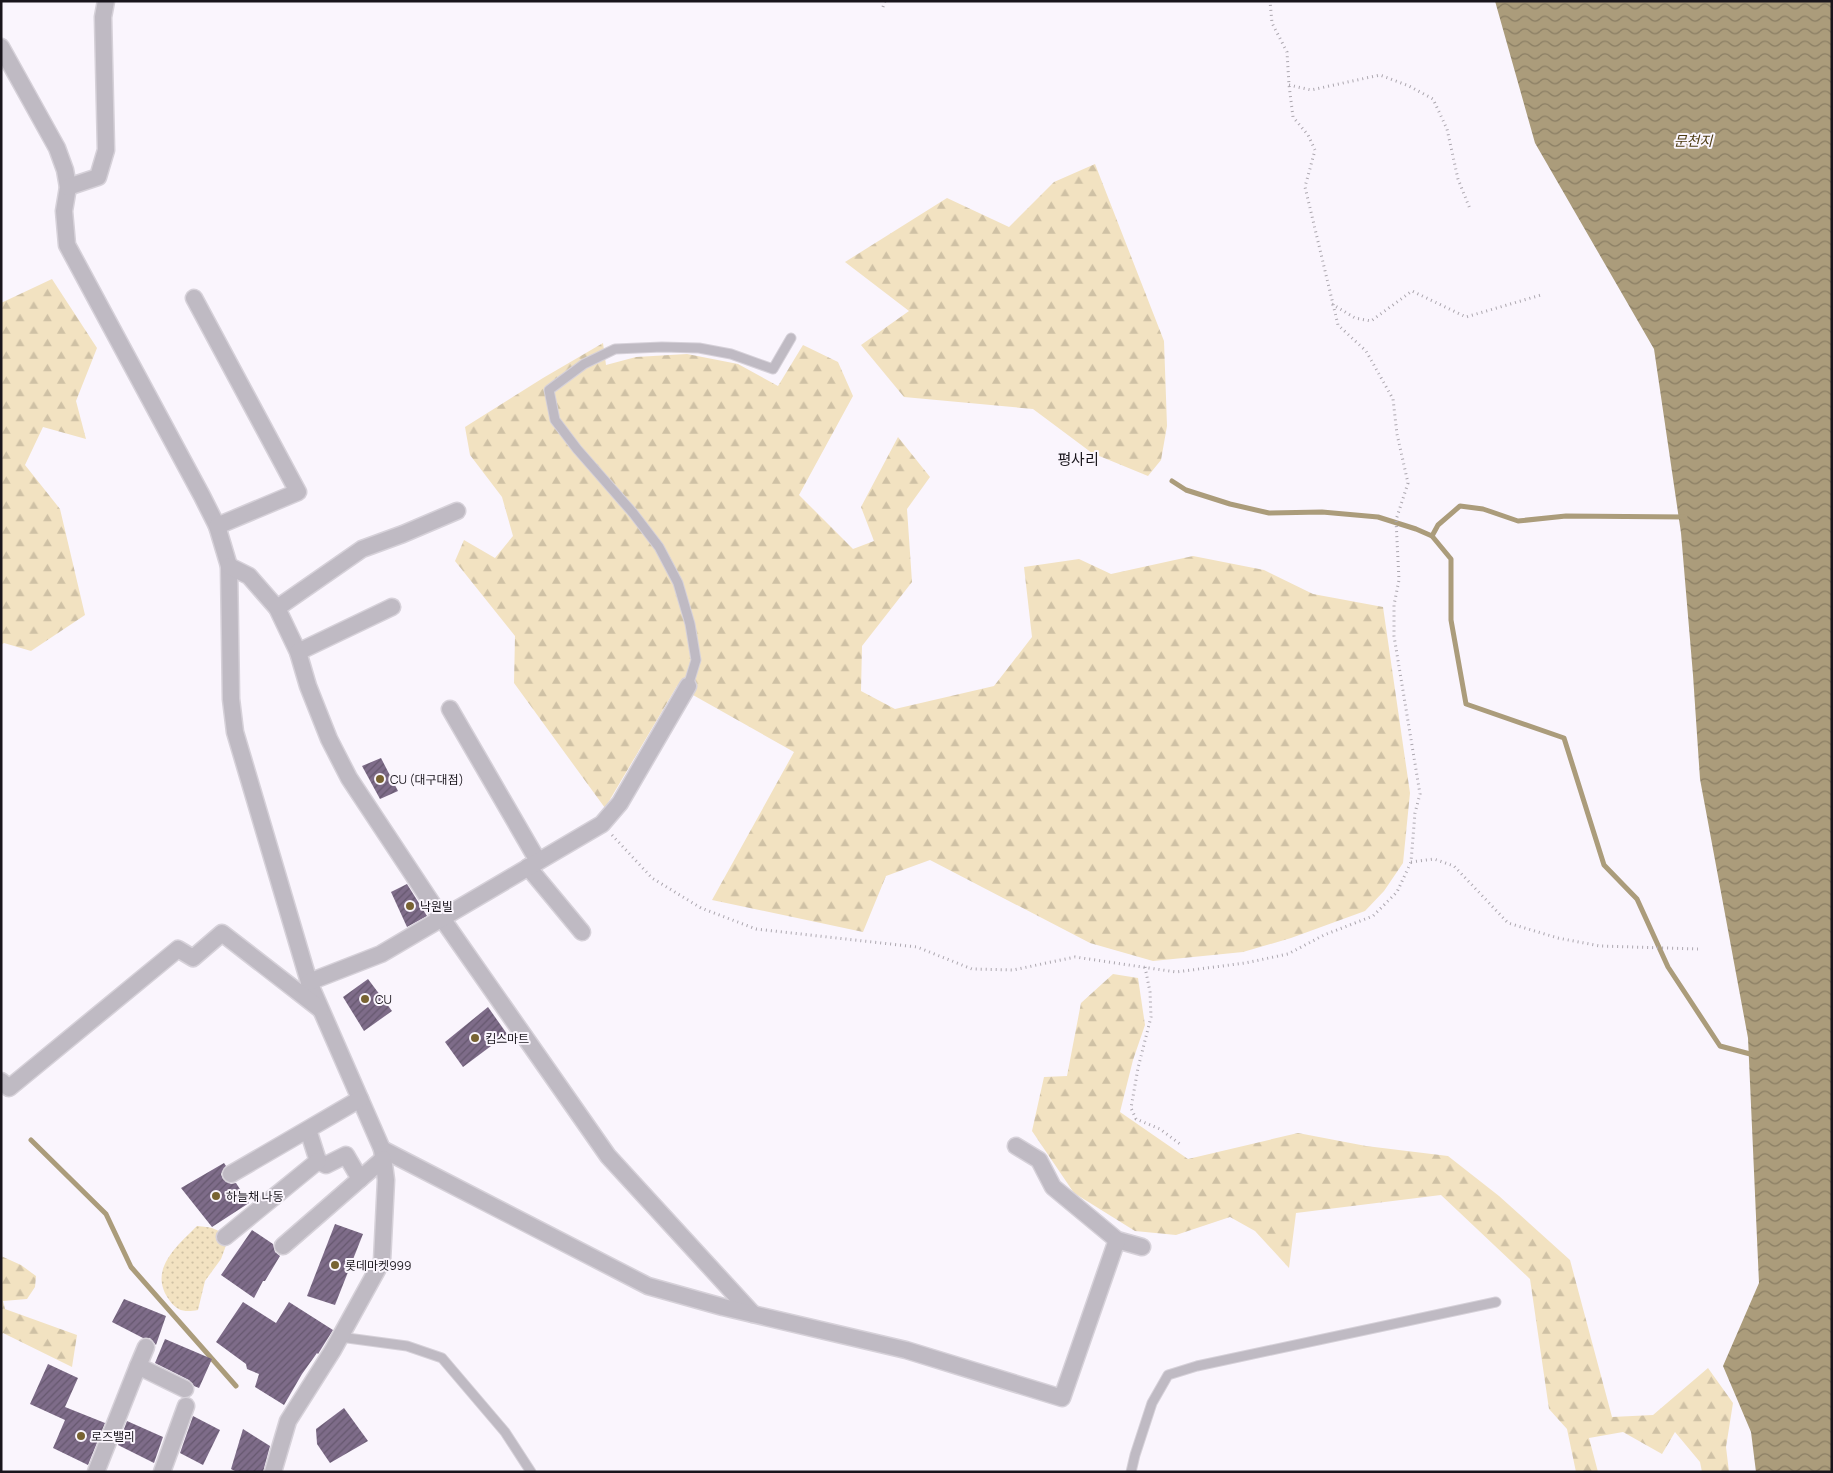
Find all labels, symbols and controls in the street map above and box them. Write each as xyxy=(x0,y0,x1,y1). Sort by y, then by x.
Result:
water label: 문천지 xyxy=(1674,131,1713,150)
district label: 평사리 xyxy=(1057,449,1099,470)
place label: CU (대구대점) xyxy=(390,771,464,788)
marker: CU (대구대점) xyxy=(374,773,386,785)
place label: 낙원빌 xyxy=(420,898,453,915)
marker: 낙원빌 xyxy=(404,900,416,912)
place label: CU xyxy=(375,991,392,1008)
marker: CU xyxy=(359,993,371,1005)
place label: 킴스마트 xyxy=(485,1030,529,1047)
marker: 킴스마트 xyxy=(469,1032,481,1044)
place label: 하늘채 나동 xyxy=(226,1188,284,1205)
marker: 하늘채 나동 xyxy=(210,1190,222,1202)
place label: 롯데마켓999 xyxy=(345,1257,412,1274)
marker: 롯데마켓999 xyxy=(329,1259,341,1271)
place label: 로즈밸리 xyxy=(91,1428,135,1445)
marker: 로즈밸리 xyxy=(75,1430,87,1442)

